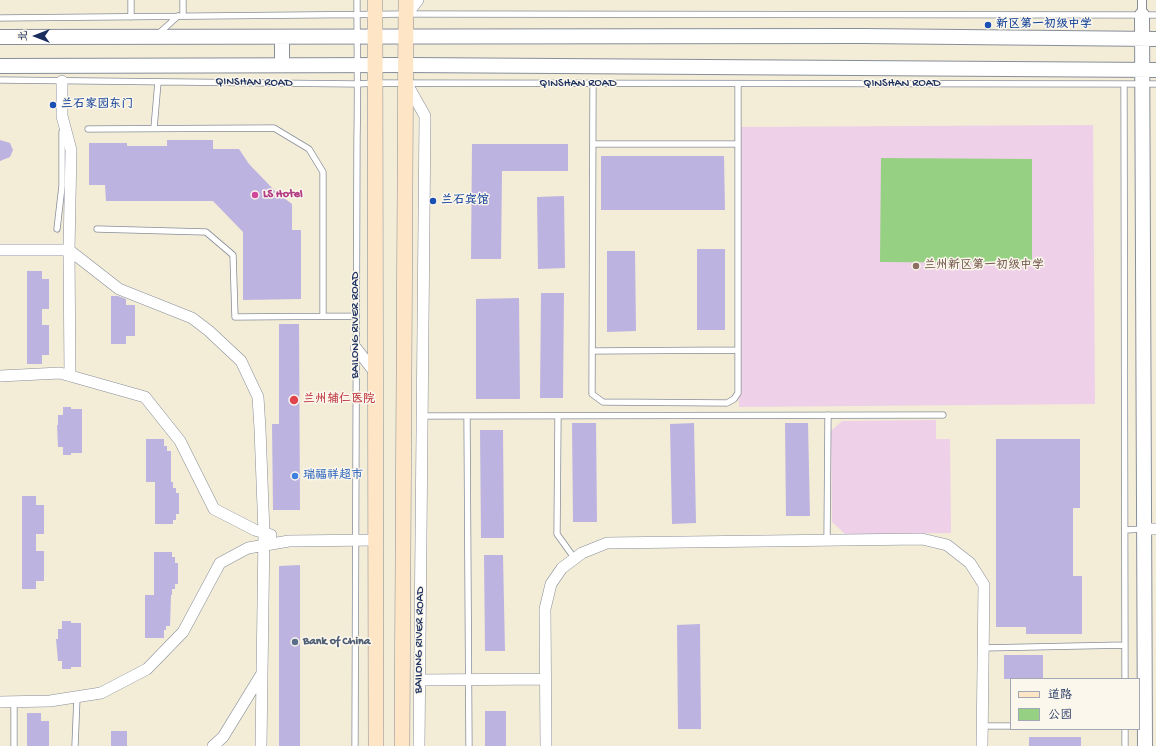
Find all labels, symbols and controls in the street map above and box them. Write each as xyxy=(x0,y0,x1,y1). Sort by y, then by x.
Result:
north arrow xyxy=(16,16,56,56)
place label: 新区第一初级中学 xyxy=(996,18,1092,32)
marker: 新区第一初级中学 xyxy=(983,20,993,30)
text: 北 xyxy=(18,31,30,42)
street label: QINSHAN ROAD xyxy=(215,75,293,91)
street label: QINSHAN ROAD xyxy=(539,77,617,91)
street label: QINSHAN ROAD xyxy=(863,77,941,91)
place label: 兰石家园东门 xyxy=(61,98,133,112)
marker: 兰石家园东门 xyxy=(48,100,58,110)
place label: LS Hotel xyxy=(263,188,303,202)
marker: LS Hotel xyxy=(250,190,260,200)
place label: 兰石宾馆 xyxy=(441,194,489,208)
marker: 兰石宾馆 xyxy=(428,196,438,206)
place label: 兰州新区第一初级中学 xyxy=(924,259,1044,273)
marker: 兰州新区第一初级中学 xyxy=(911,261,921,271)
street label: BAILONG RIVER ROAD xyxy=(349,272,363,378)
place label: 兰州辅仁医院 xyxy=(303,393,375,407)
marker: 兰州辅仁医院 xyxy=(288,394,300,406)
place label: 瑞福祥超市 xyxy=(303,469,363,483)
marker: 瑞福祥超市 xyxy=(290,471,300,481)
street label: BAILONG RIVER ROAD xyxy=(412,586,428,694)
place label: Bank of China xyxy=(303,635,370,649)
marker: Bank of China xyxy=(290,637,300,647)
legend xyxy=(1010,678,1140,730)
text: 道路 xyxy=(1048,689,1072,703)
text: 公园 xyxy=(1048,709,1072,723)

